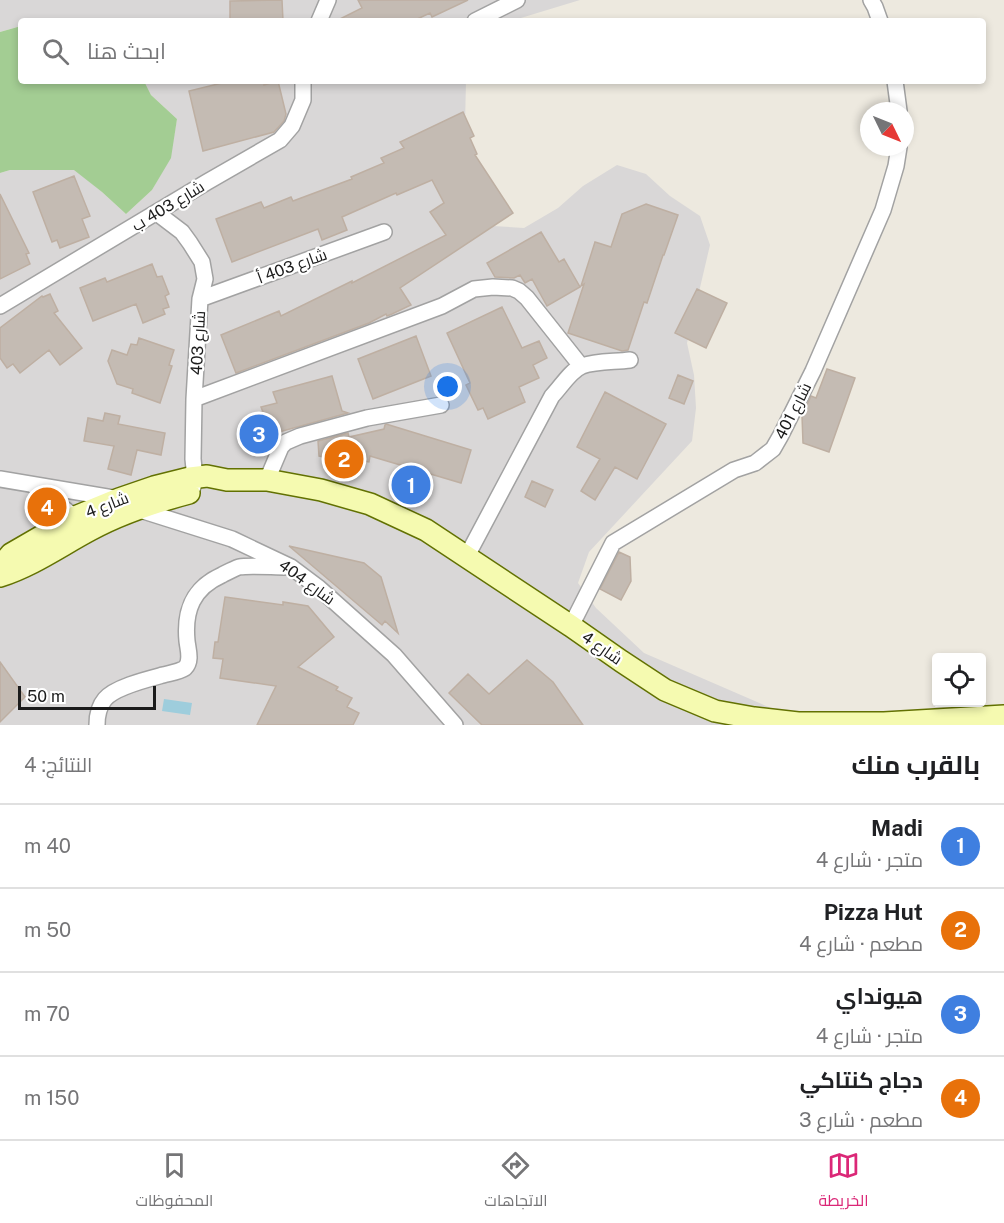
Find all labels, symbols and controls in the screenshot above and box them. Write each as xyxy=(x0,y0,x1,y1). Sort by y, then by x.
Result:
search box xyxy=(18,18,986,84)
icon: search xyxy=(39,35,72,68)
text: ابحث هنا xyxy=(87,38,166,64)
north arrow xyxy=(860,102,914,156)
street label: شارع 403 ب xyxy=(128,177,209,237)
street label: شارع 403 أ xyxy=(254,245,330,289)
street label: شارع 403 xyxy=(187,310,211,376)
your location xyxy=(433,372,462,401)
street label: شارع 401 xyxy=(771,379,817,444)
pin: 3 xyxy=(240,412,278,456)
pin: 2 xyxy=(324,436,364,482)
pin: 1 xyxy=(392,462,430,508)
pin: 4 xyxy=(28,484,66,530)
street label: شارع 4 xyxy=(83,488,132,524)
street label: شارع 404 xyxy=(274,555,339,610)
street label: شارع 4 xyxy=(577,627,626,670)
map controls xyxy=(932,653,986,707)
button: locate xyxy=(932,653,986,707)
scale bar xyxy=(18,683,156,710)
text: 50 m xyxy=(27,687,65,706)
text: بالقرب منك xyxy=(851,749,980,780)
text: النتائج: 4 xyxy=(24,753,92,777)
text: Madi xyxy=(871,815,923,841)
text: 40 m xyxy=(24,834,71,858)
text: 1 xyxy=(956,834,965,858)
text: متجر · شارع 4 xyxy=(816,848,923,872)
text: Pizza Hut xyxy=(824,899,923,925)
text: 50 m xyxy=(24,918,71,942)
text: 2 xyxy=(954,918,967,942)
text: مطعم · شارع 4 xyxy=(799,932,923,956)
text: هيونداي xyxy=(836,983,923,1009)
text: 70 m xyxy=(24,1002,70,1026)
text: 3 xyxy=(954,1002,967,1026)
text: متجر · شارع 4 xyxy=(816,1024,923,1048)
text: دجاج كنتاكي xyxy=(800,1067,923,1093)
text: 150 m xyxy=(24,1086,79,1110)
text: 4 xyxy=(954,1086,967,1110)
text: مطعم · شارع 3 xyxy=(799,1108,923,1132)
tab: المحفوظات xyxy=(135,1149,213,1215)
tab: الاتجاهات xyxy=(484,1149,548,1215)
tab: الخريطة xyxy=(819,1149,869,1215)

